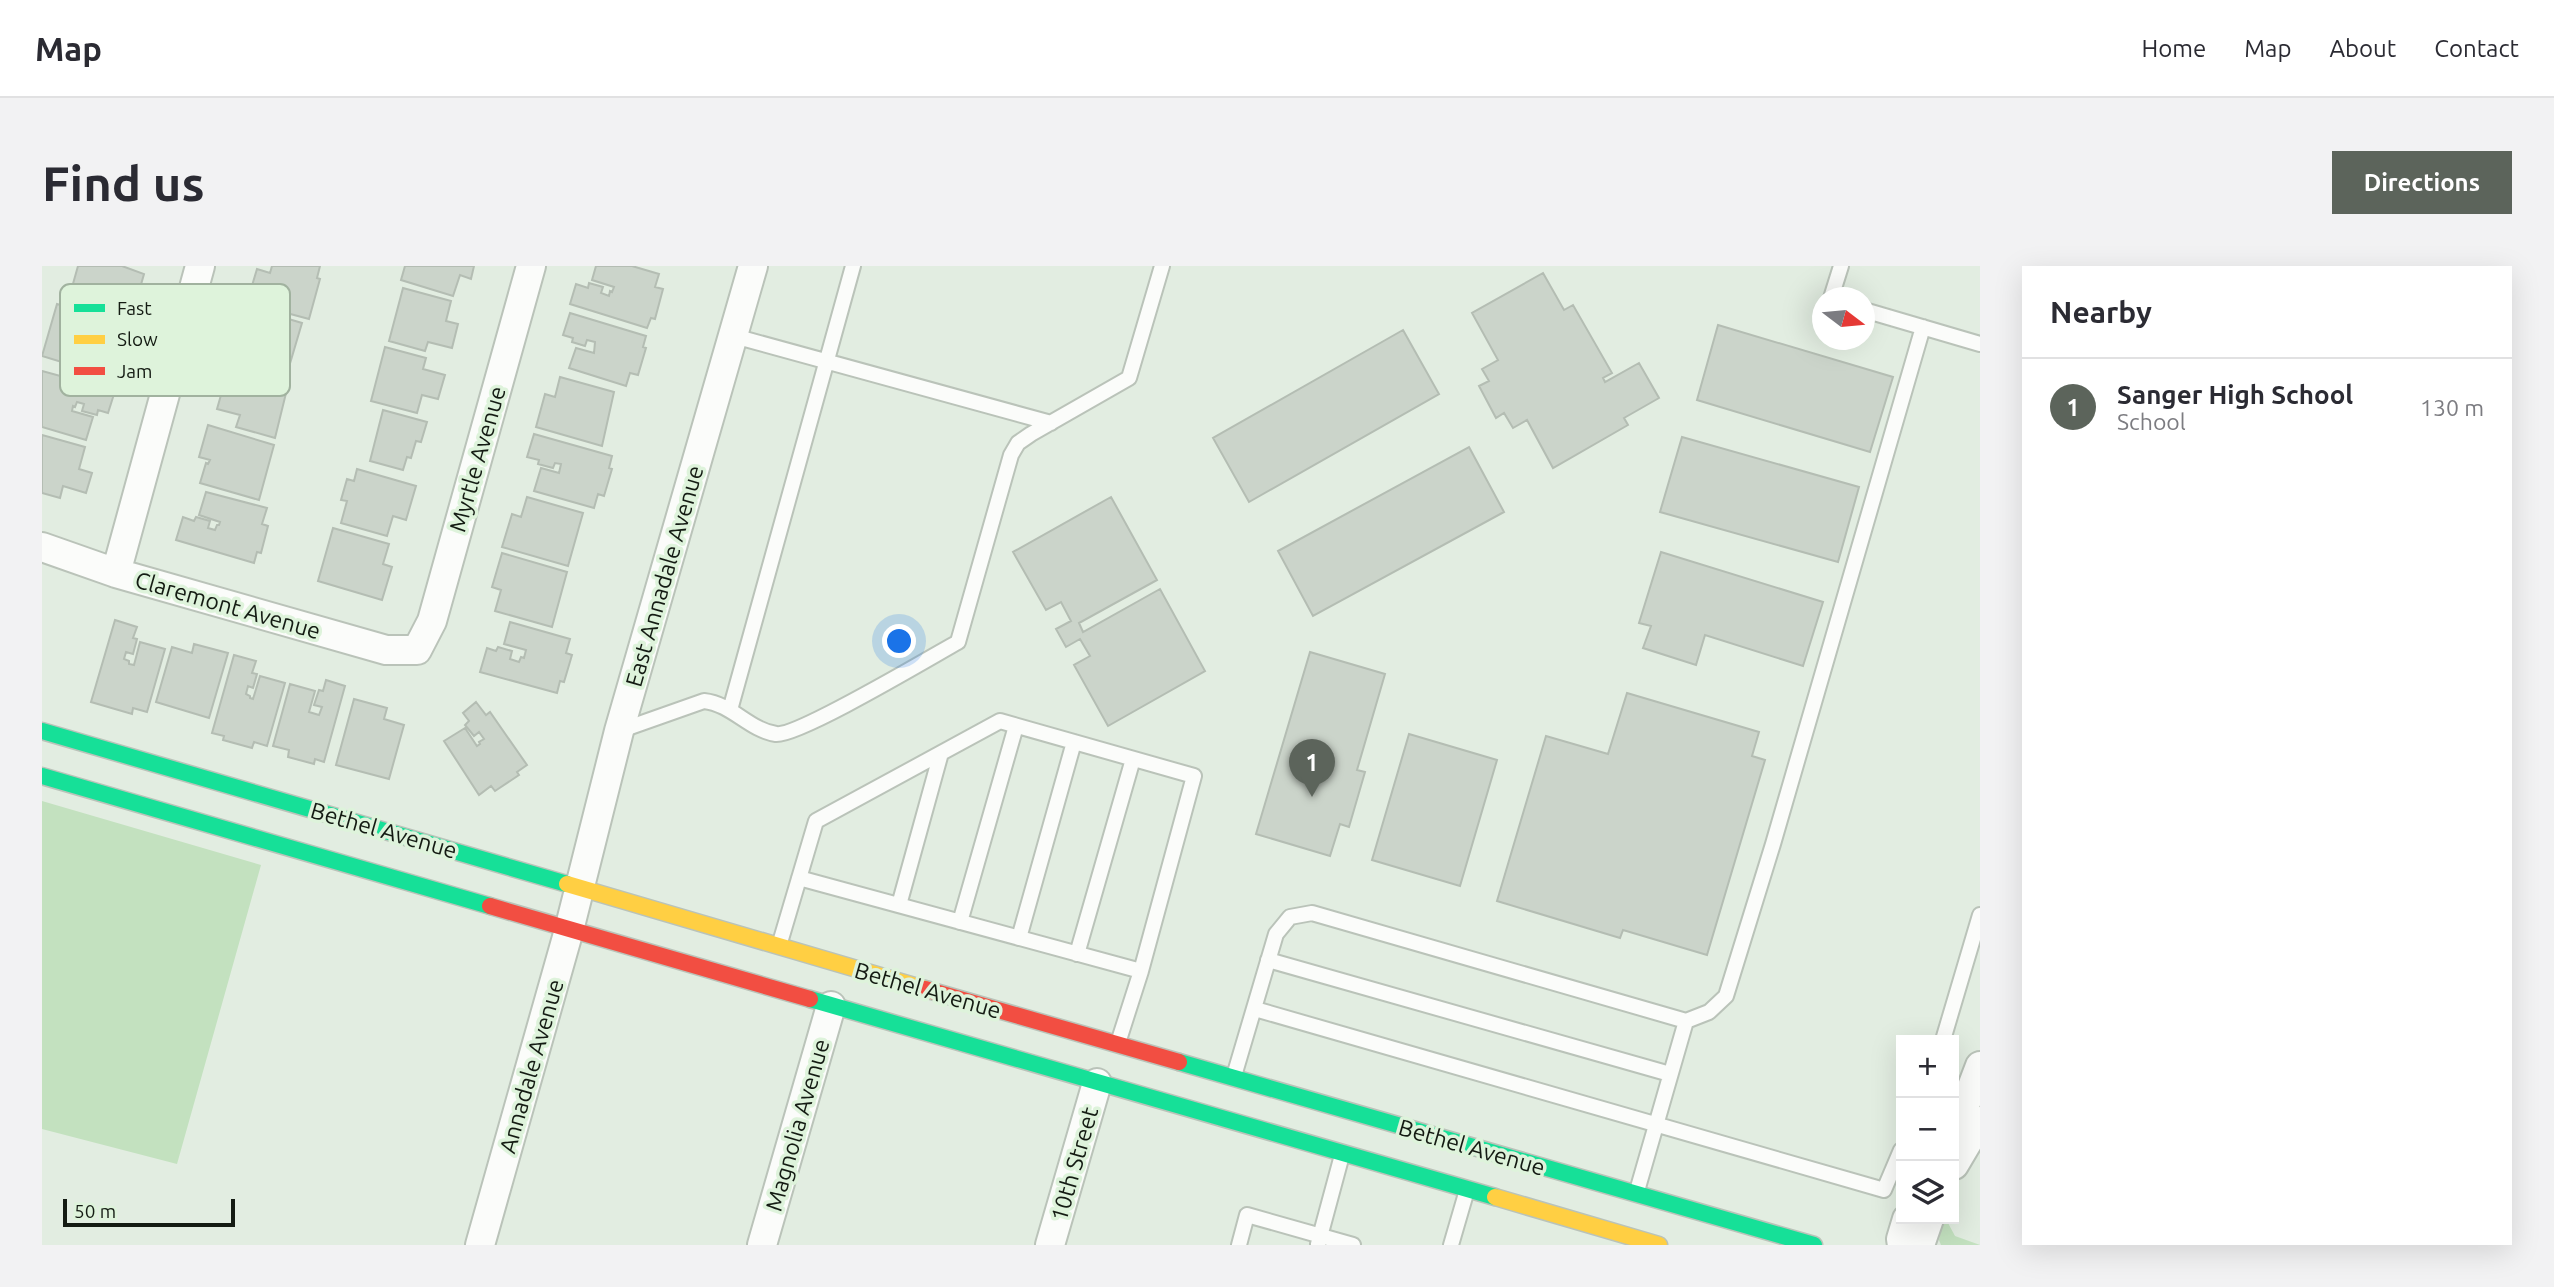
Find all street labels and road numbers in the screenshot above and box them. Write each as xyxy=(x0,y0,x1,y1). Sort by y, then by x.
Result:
street label: Myrtle Avenue xyxy=(444,383,510,535)
street label: East Annadale Avenue xyxy=(620,463,708,689)
street label: Claremont Avenue xyxy=(132,567,324,643)
street label: Bethel Avenue xyxy=(308,797,460,863)
street label: Bethel Avenue xyxy=(852,957,1004,1023)
street label: Annadale Avenue xyxy=(494,976,568,1156)
street label: Magnolia Avenue xyxy=(760,1036,834,1214)
street label: 10th Street xyxy=(1046,1104,1102,1224)
street label: Bethel Avenue xyxy=(1396,1114,1548,1180)

